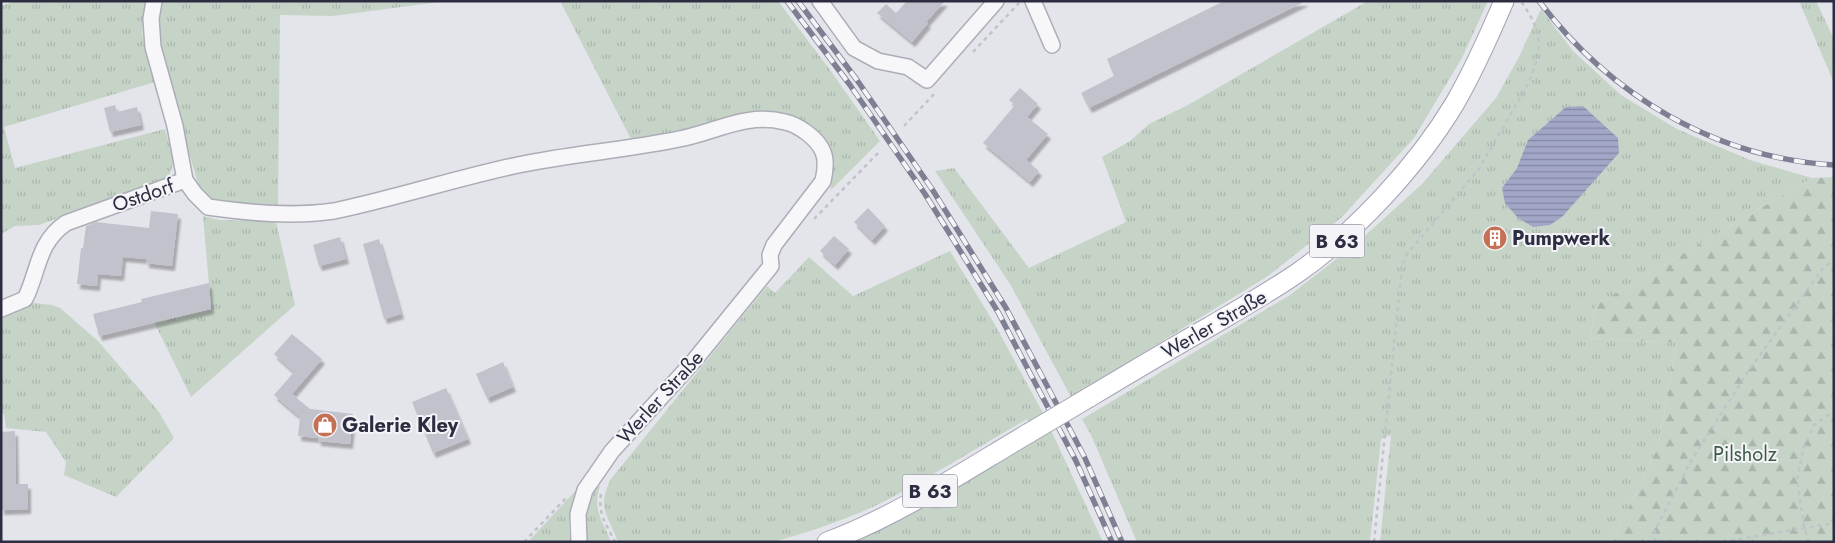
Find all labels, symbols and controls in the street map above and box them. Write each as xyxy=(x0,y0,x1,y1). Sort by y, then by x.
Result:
street label: Ostdorf xyxy=(108,171,179,220)
place label: Pumpwerk xyxy=(1512,224,1611,253)
road number: B 63 xyxy=(1310,225,1364,258)
building icon: Pumpwerk xyxy=(1482,225,1508,251)
street label: Werler Straße xyxy=(1156,283,1272,366)
street label: Werler Straße xyxy=(610,344,710,450)
place label: Galerie Kley xyxy=(342,411,459,440)
shop icon: Galerie Kley xyxy=(312,412,338,438)
park label: Pilsholz xyxy=(1713,440,1777,469)
road number: B 63 xyxy=(902,474,958,508)

